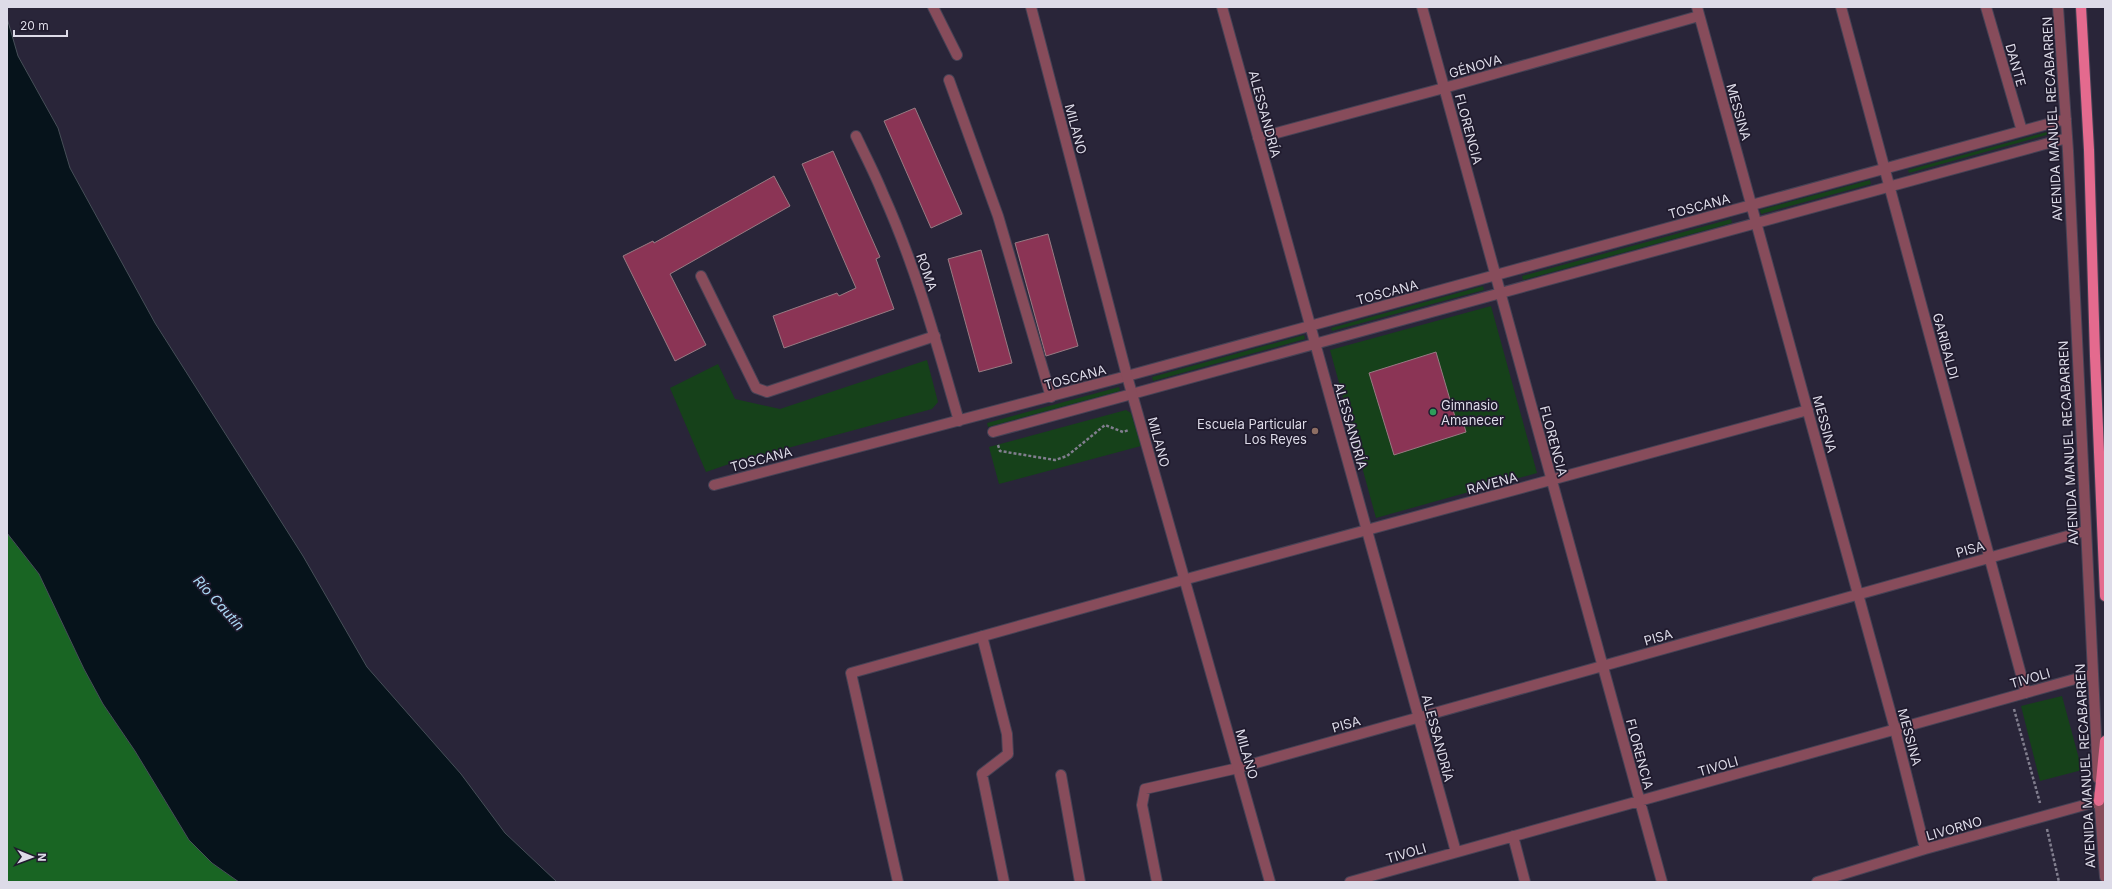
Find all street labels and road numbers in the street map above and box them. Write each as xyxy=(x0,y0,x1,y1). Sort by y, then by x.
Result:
street label: AVENIDA MANUEL RECABARREN xyxy=(2039,16,2065,222)
street label: DANTE xyxy=(2002,42,2030,88)
street label: GÉNOVA xyxy=(1447,51,1503,81)
street label: ALESSANDRÍA xyxy=(1246,69,1284,159)
street label: MESSINA xyxy=(1723,82,1755,142)
street label: FLORENCIA xyxy=(1452,92,1486,166)
street label: MILANO xyxy=(1062,102,1090,156)
street label: TOSCANA xyxy=(1666,190,1732,222)
street label: ROMA xyxy=(913,251,941,293)
street label: TOSCANA xyxy=(1354,276,1420,308)
street label: GARIBALDI xyxy=(1929,311,1963,381)
street label: AVENIDA MANUEL RECABARREN xyxy=(2055,340,2081,546)
street label: TOSCANA xyxy=(1042,361,1108,393)
street label: ALESSANDRÍA xyxy=(1331,381,1371,471)
street label: MESSINA xyxy=(1810,394,1840,454)
street label: FLORENCIA xyxy=(1537,404,1571,478)
street label: MILANO xyxy=(1145,415,1173,469)
street label: TOSCANA xyxy=(728,443,794,475)
street label: RAVENA xyxy=(1465,469,1519,497)
street label: PISA xyxy=(1954,537,1986,561)
street label: PISA xyxy=(1642,625,1674,649)
street label: AVENIDA MANUEL RECABARREN xyxy=(2072,663,2098,869)
street label: TIVOLI xyxy=(2008,665,2052,691)
street label: ALESSANDRÍA xyxy=(1419,693,1457,783)
street label: MESSINA xyxy=(1895,707,1925,767)
street label: PISA xyxy=(1330,712,1362,736)
street label: FLORENCIA xyxy=(1623,717,1657,791)
street label: MILANO xyxy=(1232,727,1262,781)
street label: TIVOLI xyxy=(1696,753,1740,779)
street label: LIVORNO xyxy=(1924,812,1984,844)
street label: TIVOLI xyxy=(1384,840,1428,866)

